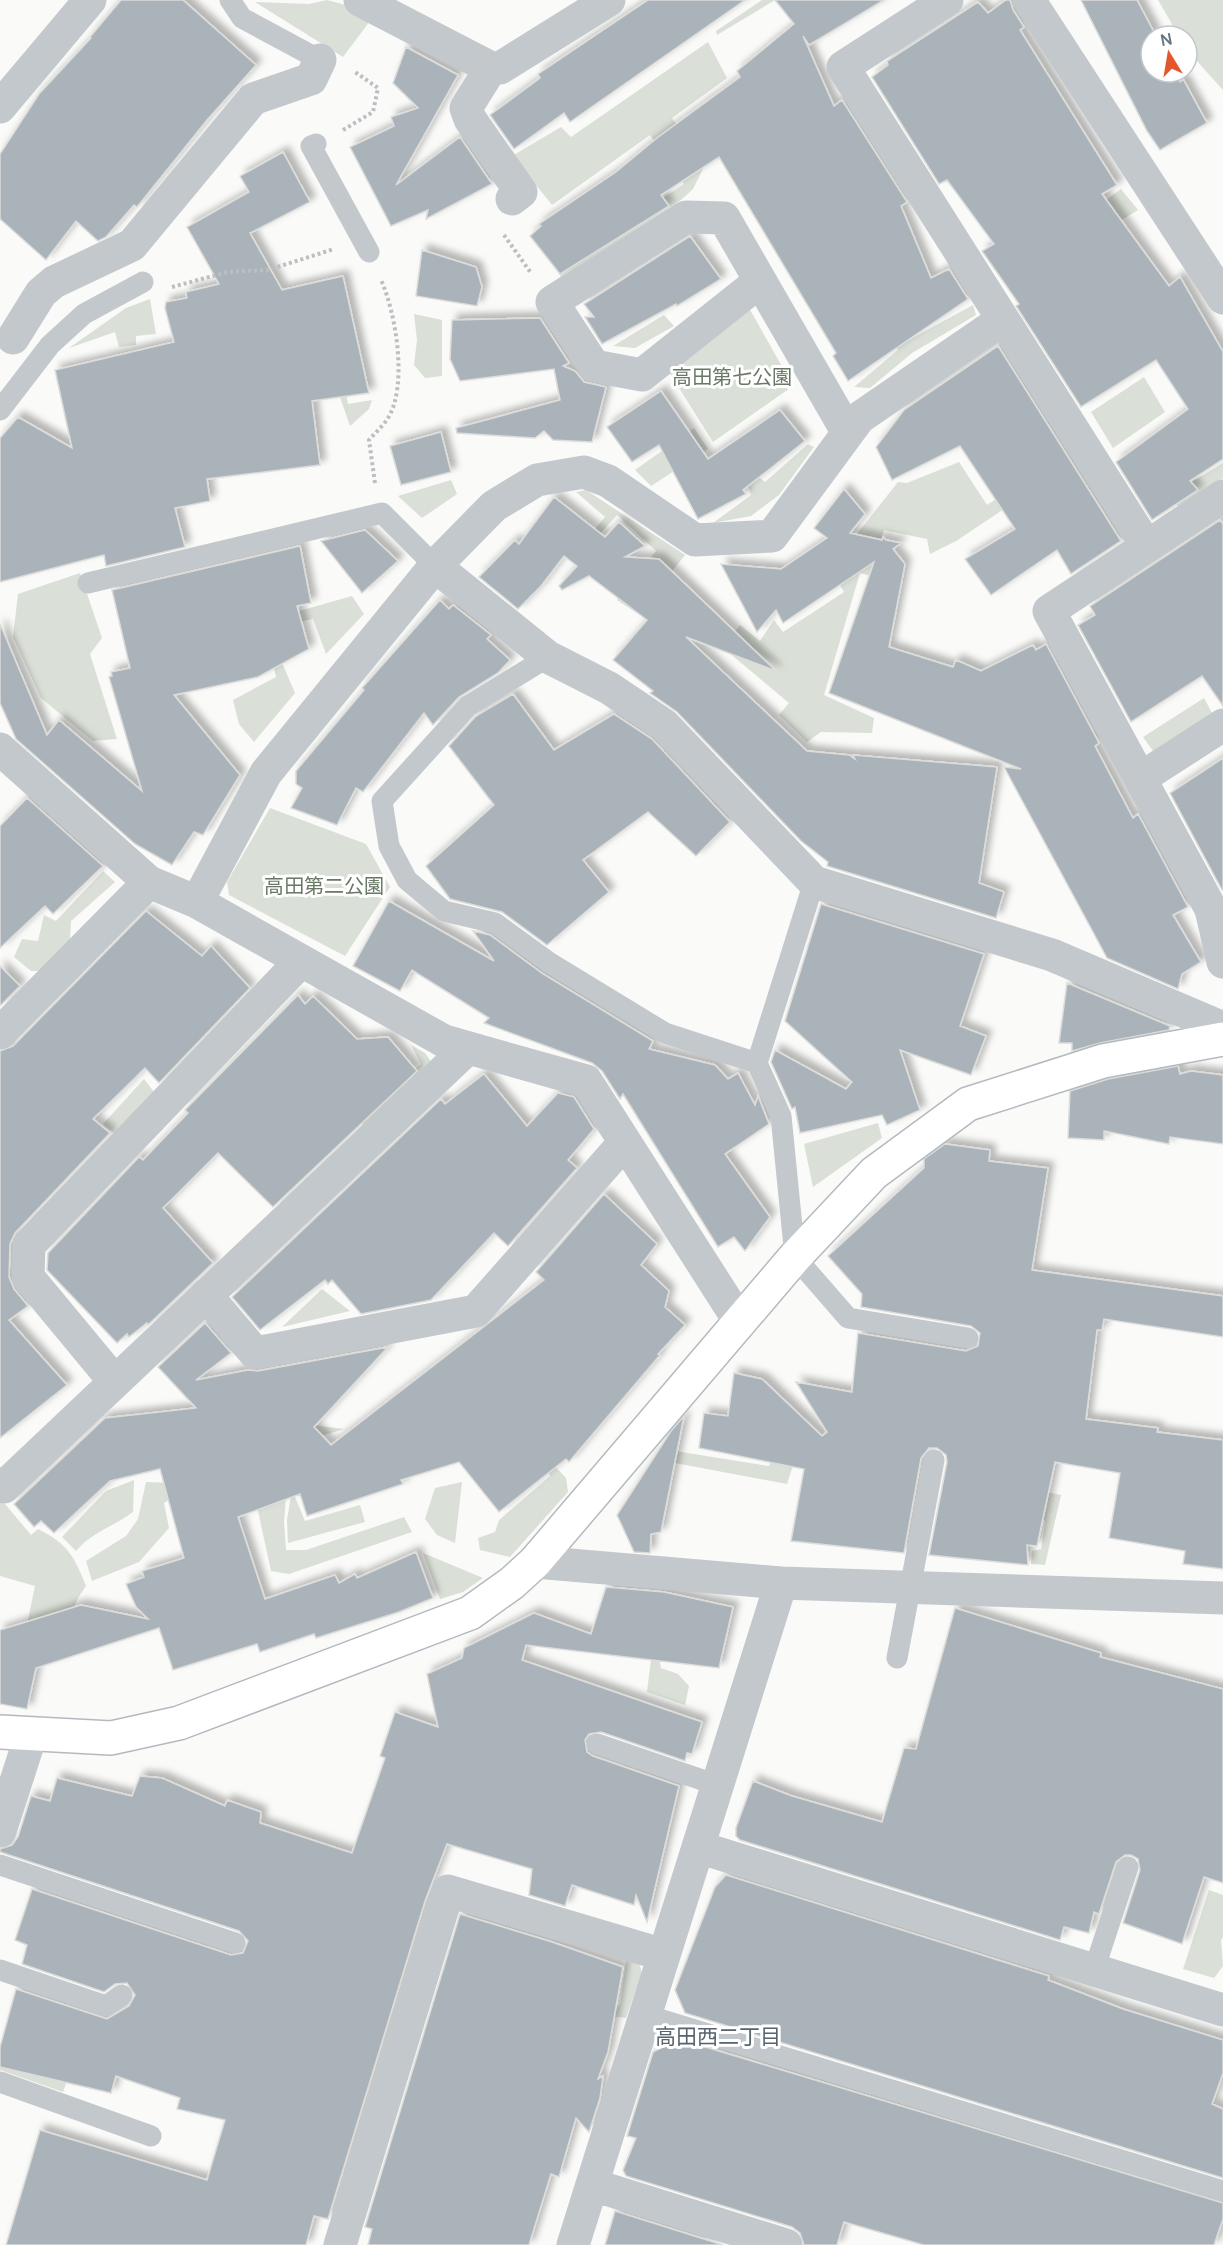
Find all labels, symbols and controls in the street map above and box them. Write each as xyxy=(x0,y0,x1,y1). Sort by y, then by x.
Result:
north arrow xyxy=(1139,24,1199,84)
text: N xyxy=(1158,27,1174,51)
park label: 高田第七公園 xyxy=(672,363,792,390)
park label: 高田第二公園 xyxy=(264,872,384,899)
district label: 高田西二丁目 xyxy=(655,2022,781,2050)

